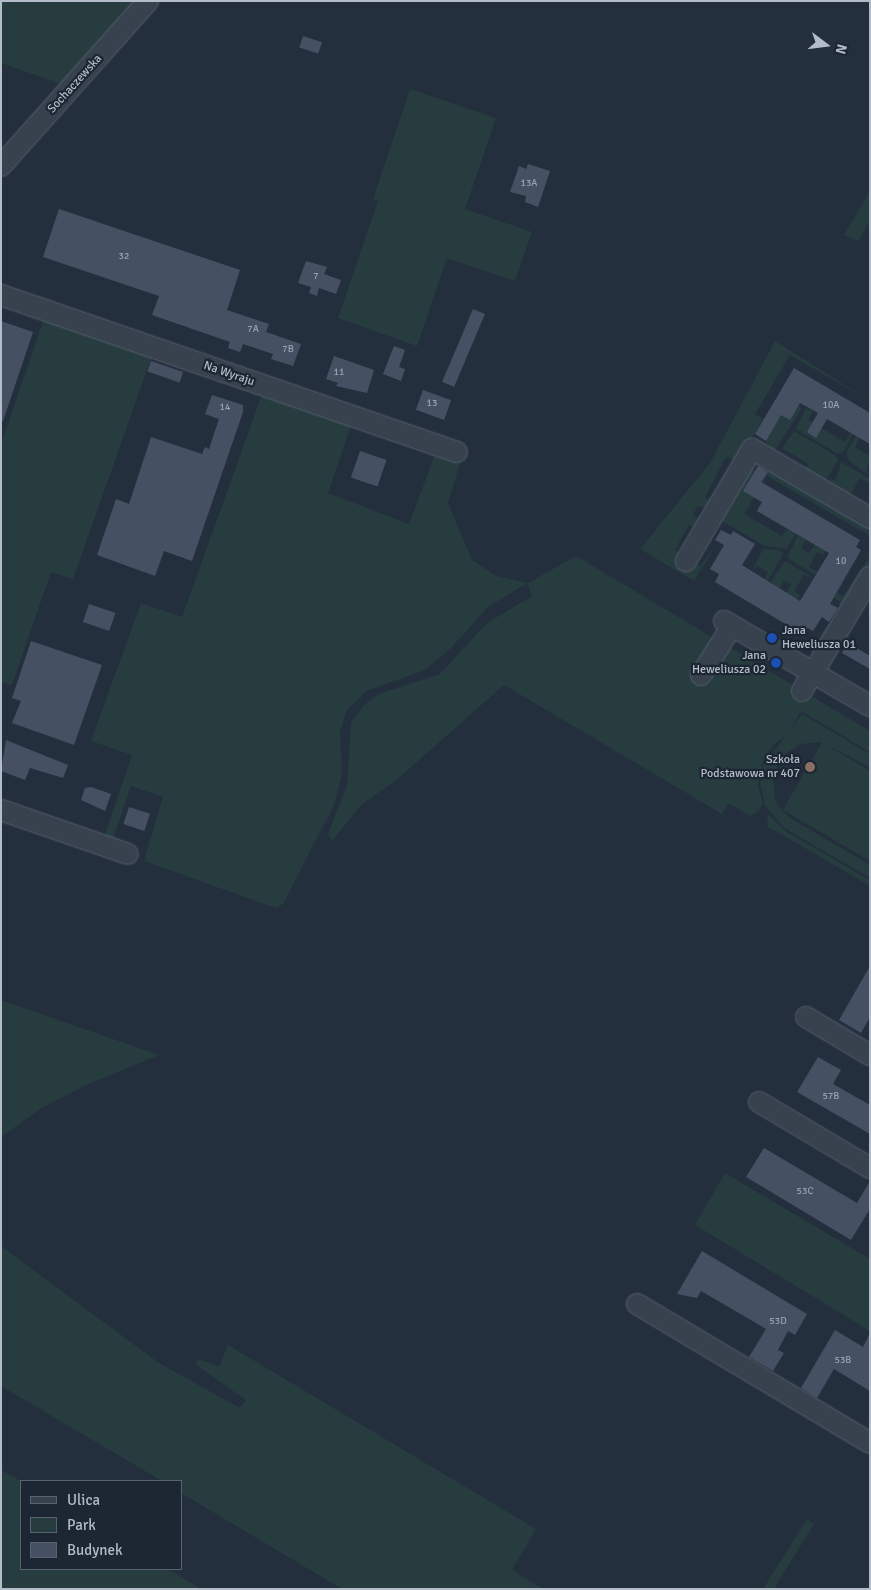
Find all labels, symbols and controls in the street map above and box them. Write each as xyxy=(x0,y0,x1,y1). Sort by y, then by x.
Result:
north arrow xyxy=(801,20,851,70)
text: N xyxy=(831,42,850,56)
street label: Sochaczewska xyxy=(45,52,105,116)
house number: 13A xyxy=(521,178,537,190)
house number: 32 xyxy=(119,251,129,263)
house number: 7 xyxy=(313,271,319,283)
house number: 7A xyxy=(247,324,259,336)
house number: 7B xyxy=(282,344,294,356)
street label: Na Wyraju xyxy=(202,359,256,389)
house number: 11 xyxy=(334,367,344,379)
house number: 13 xyxy=(427,398,437,410)
house number: 10A xyxy=(823,400,839,412)
house number: 14 xyxy=(220,402,230,414)
house number: 10 xyxy=(836,556,846,568)
place label: Jana Heweliusza 01 xyxy=(782,624,856,652)
marker: Jana Heweliusza 01 xyxy=(766,632,778,644)
place label: Jana Heweliusza 02 xyxy=(692,649,766,677)
marker: Jana Heweliusza 02 xyxy=(770,657,782,669)
place label: Szkoła Podstawowa nr 407 xyxy=(701,753,800,781)
marker: Szkoła Podstawowa nr 407 xyxy=(804,761,816,773)
house number: 57B xyxy=(823,1091,839,1103)
house number: 53C xyxy=(797,1186,813,1198)
house number: 53D xyxy=(769,1316,787,1328)
house number: 53B xyxy=(835,1355,851,1367)
legend xyxy=(20,1480,182,1570)
text: Ulica xyxy=(67,1491,100,1509)
text: Park xyxy=(67,1516,96,1534)
text: Budynek xyxy=(67,1541,122,1559)

